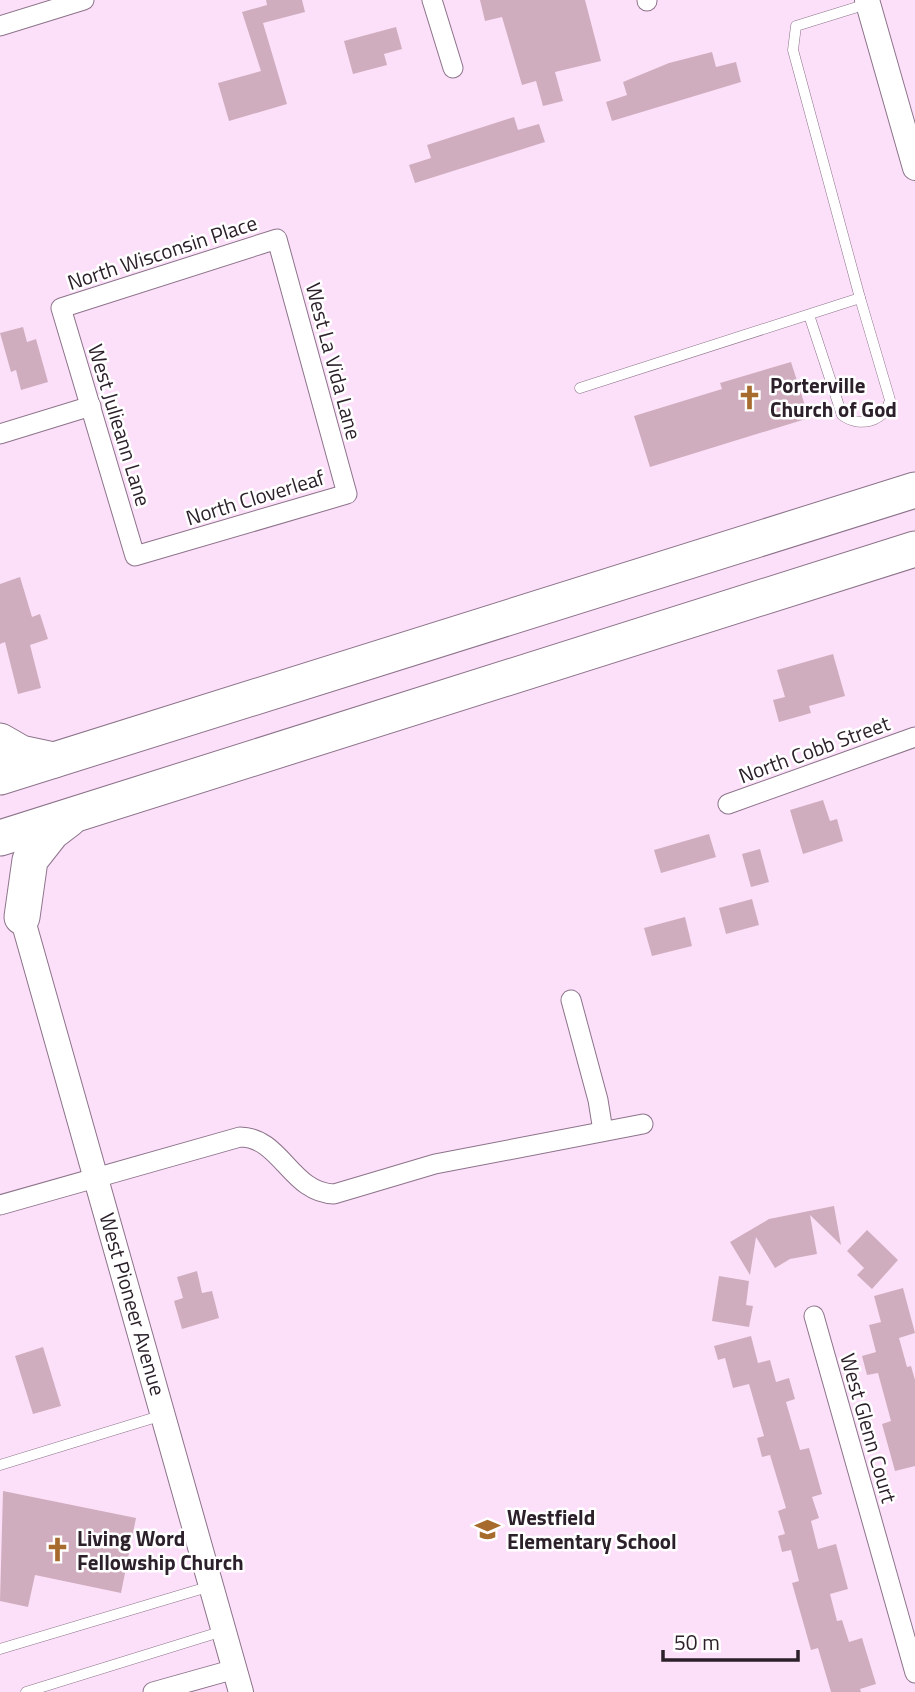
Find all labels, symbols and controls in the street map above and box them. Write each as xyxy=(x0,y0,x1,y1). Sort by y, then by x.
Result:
street label: North Wisconsin Place xyxy=(63,206,261,298)
street label: West La Vida Lane xyxy=(298,279,370,443)
street label: West Julieann Lane xyxy=(80,340,160,510)
place label: Porterville Church of God xyxy=(770,369,897,425)
church icon: Porterville Church of God xyxy=(736,383,764,411)
street label: North Cloverleaf xyxy=(182,461,328,533)
street label: North Cobb Street xyxy=(734,707,895,791)
street label: West Pioneer Avenue xyxy=(92,1209,174,1399)
street label: West Glenn Court xyxy=(832,1349,906,1507)
place label: Westfield Elementary School xyxy=(507,1501,677,1557)
school or university icon: Westfield Elementary School xyxy=(473,1515,501,1543)
place label: Living Word Fellowship Church xyxy=(77,1522,244,1578)
church icon: Living Word Fellowship Church xyxy=(43,1536,71,1564)
scale bar xyxy=(663,1618,798,1662)
text: 50 m xyxy=(674,1626,720,1658)

